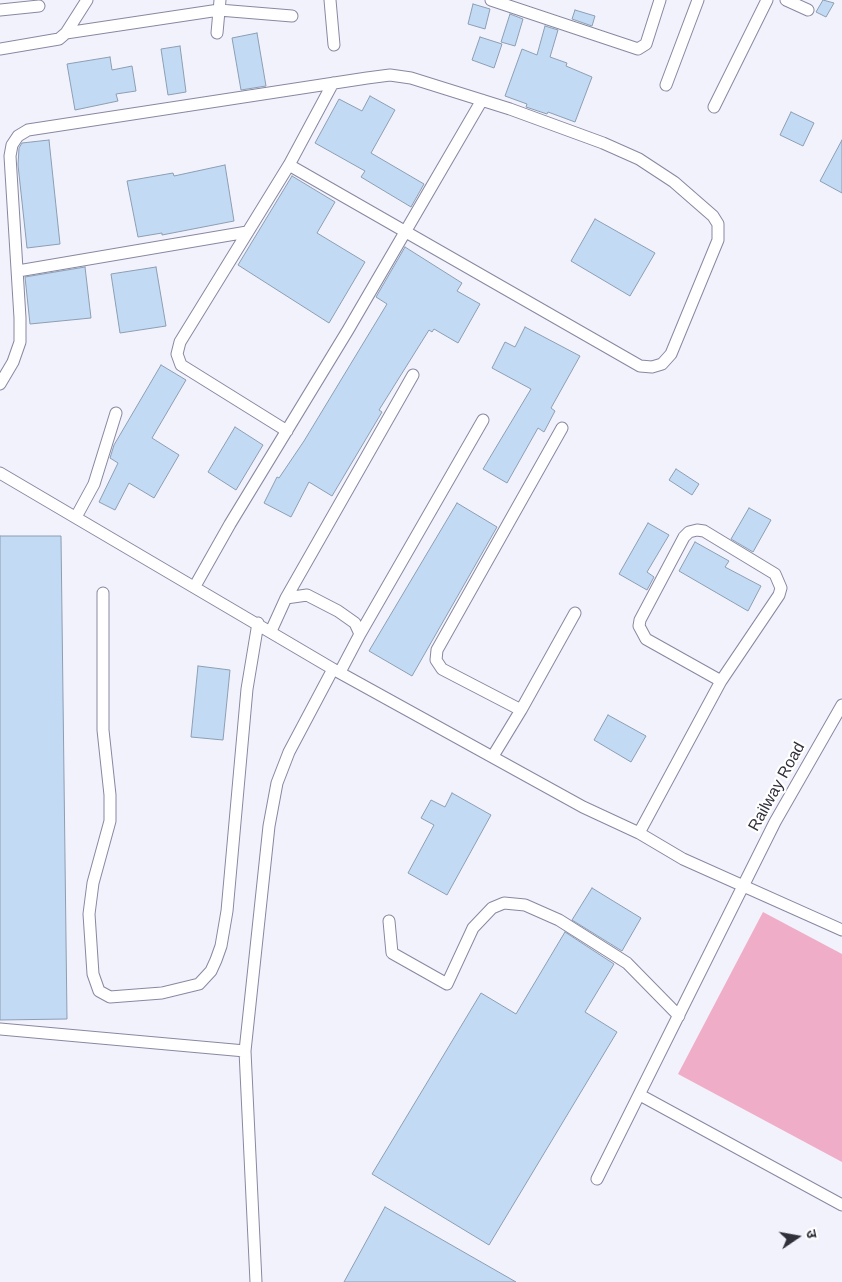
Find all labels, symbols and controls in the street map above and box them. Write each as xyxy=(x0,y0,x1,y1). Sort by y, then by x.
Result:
street label: Railway Road xyxy=(745,739,809,835)
north arrow xyxy=(772,1212,822,1262)
text: उ xyxy=(803,1228,820,1240)

